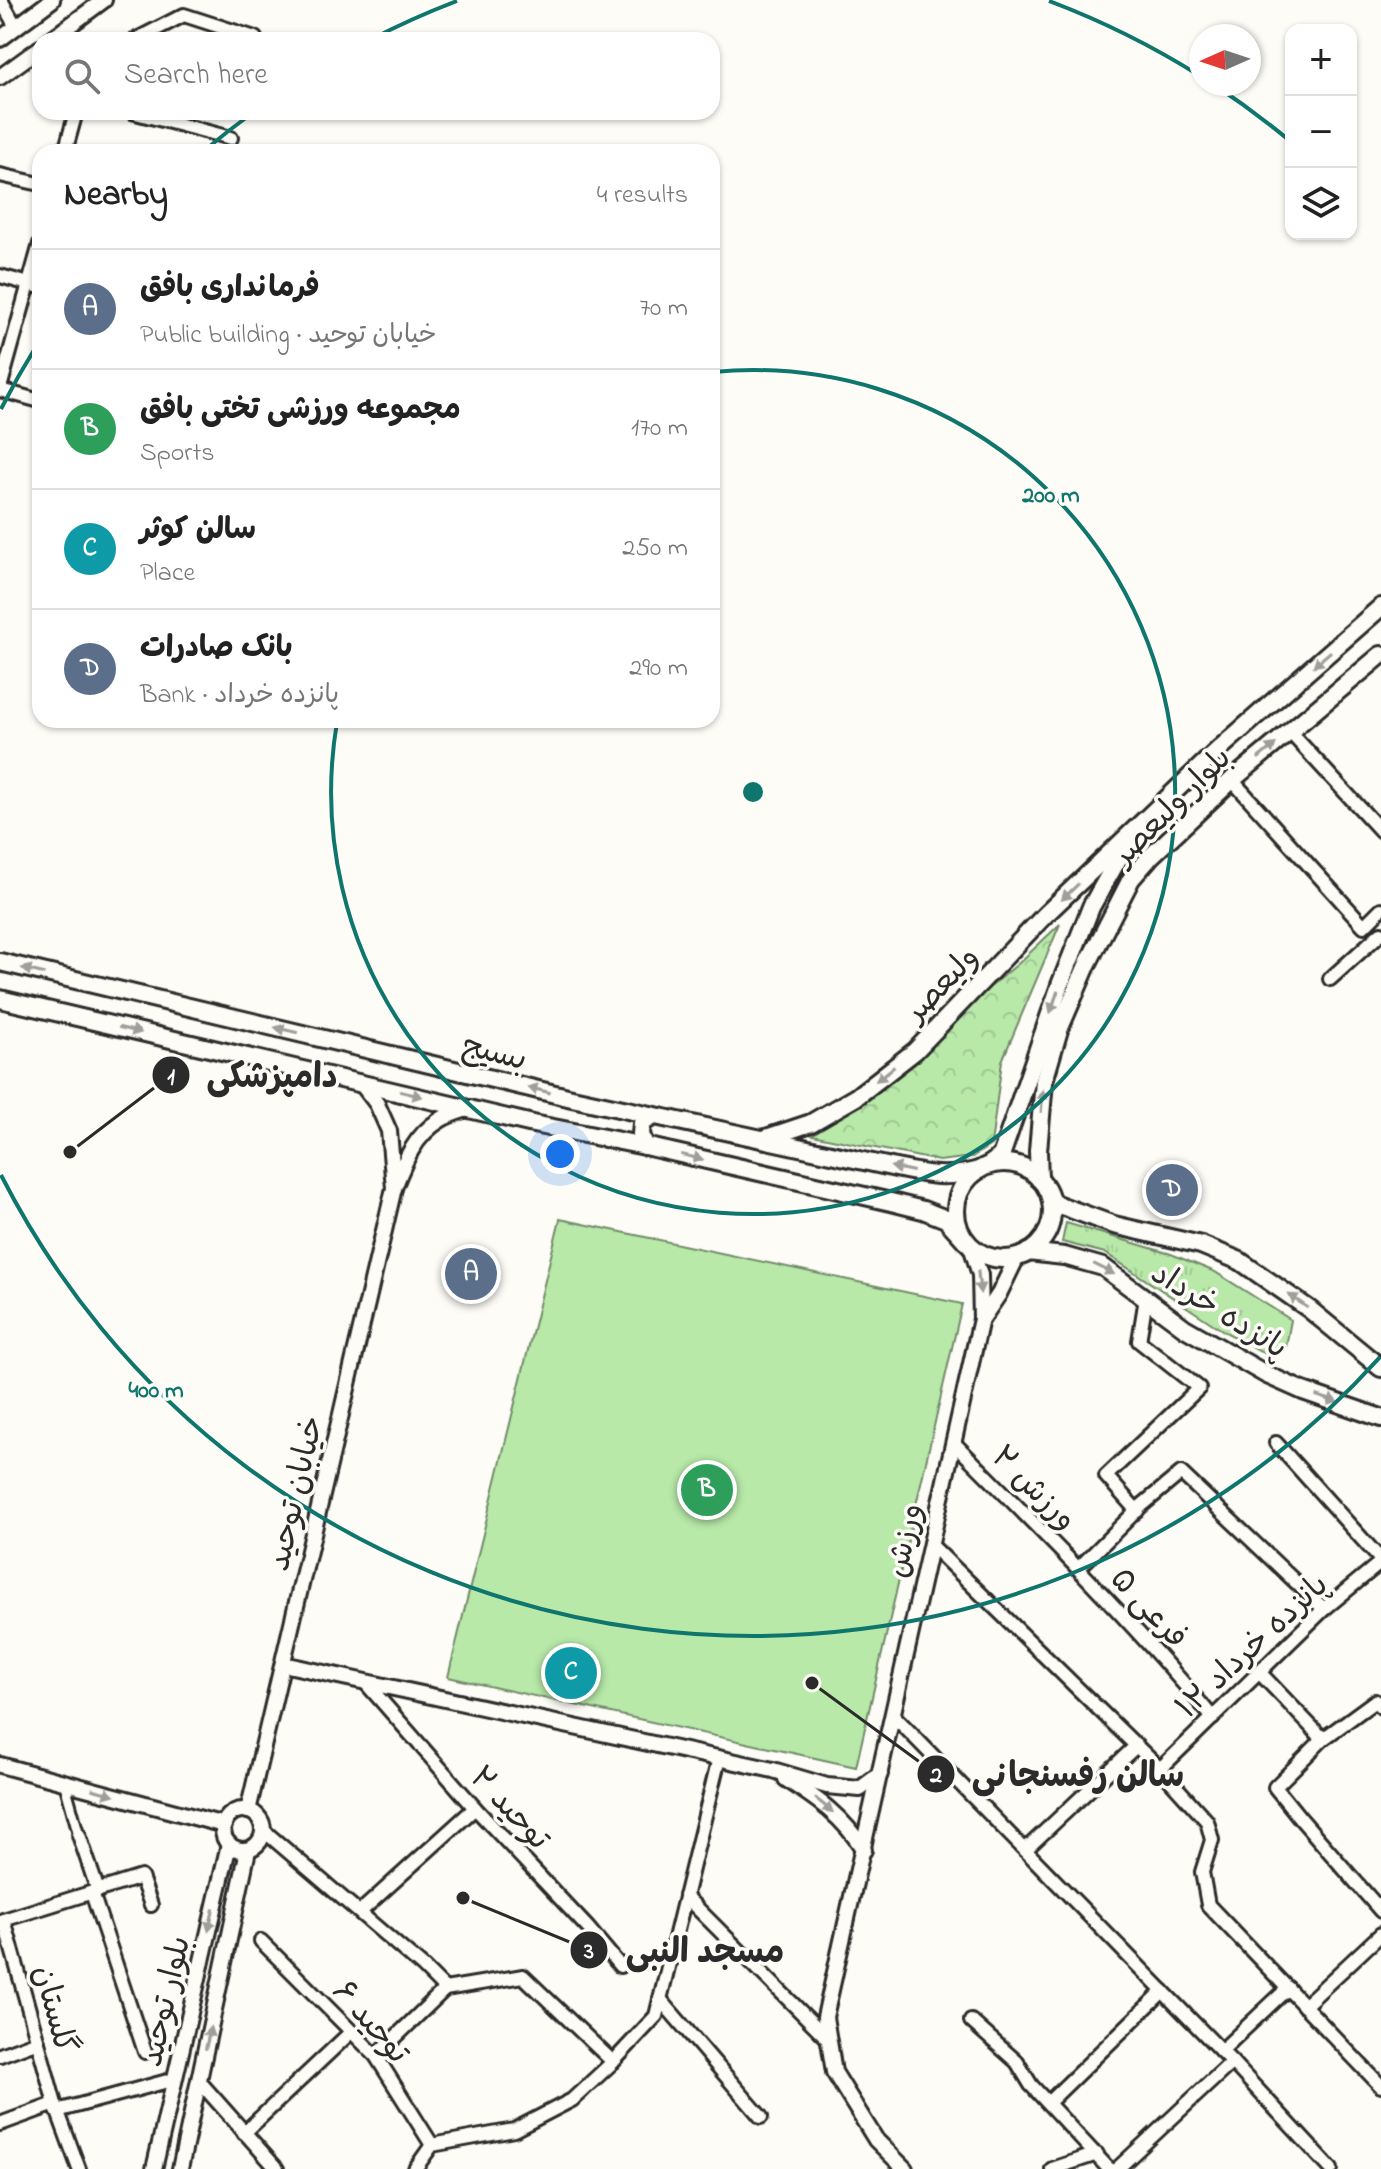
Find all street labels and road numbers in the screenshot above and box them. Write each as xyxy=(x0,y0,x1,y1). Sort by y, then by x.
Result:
street label: بلوار ولیعصر xyxy=(1101,737,1244,880)
street label: ولیعصر xyxy=(893,937,992,1036)
street label: بسیج xyxy=(457,1024,531,1085)
street label: پانزده خرداد xyxy=(1141,1251,1296,1373)
street label: خیابان توحید xyxy=(257,1412,338,1576)
street label: ورزش ۲ xyxy=(979,1436,1086,1543)
street label: ورزش xyxy=(875,1499,938,1583)
street label: فرعی ۵ xyxy=(1097,1558,1197,1661)
street label: پانزده خرداد ۱۲ xyxy=(1166,1564,1341,1731)
street label: توحید ۲ xyxy=(457,1757,560,1863)
street label: بلوار توحید xyxy=(130,1932,205,2072)
street label: گلستان xyxy=(18,1961,87,2059)
street label: توحید ۶ xyxy=(319,1971,420,2076)

